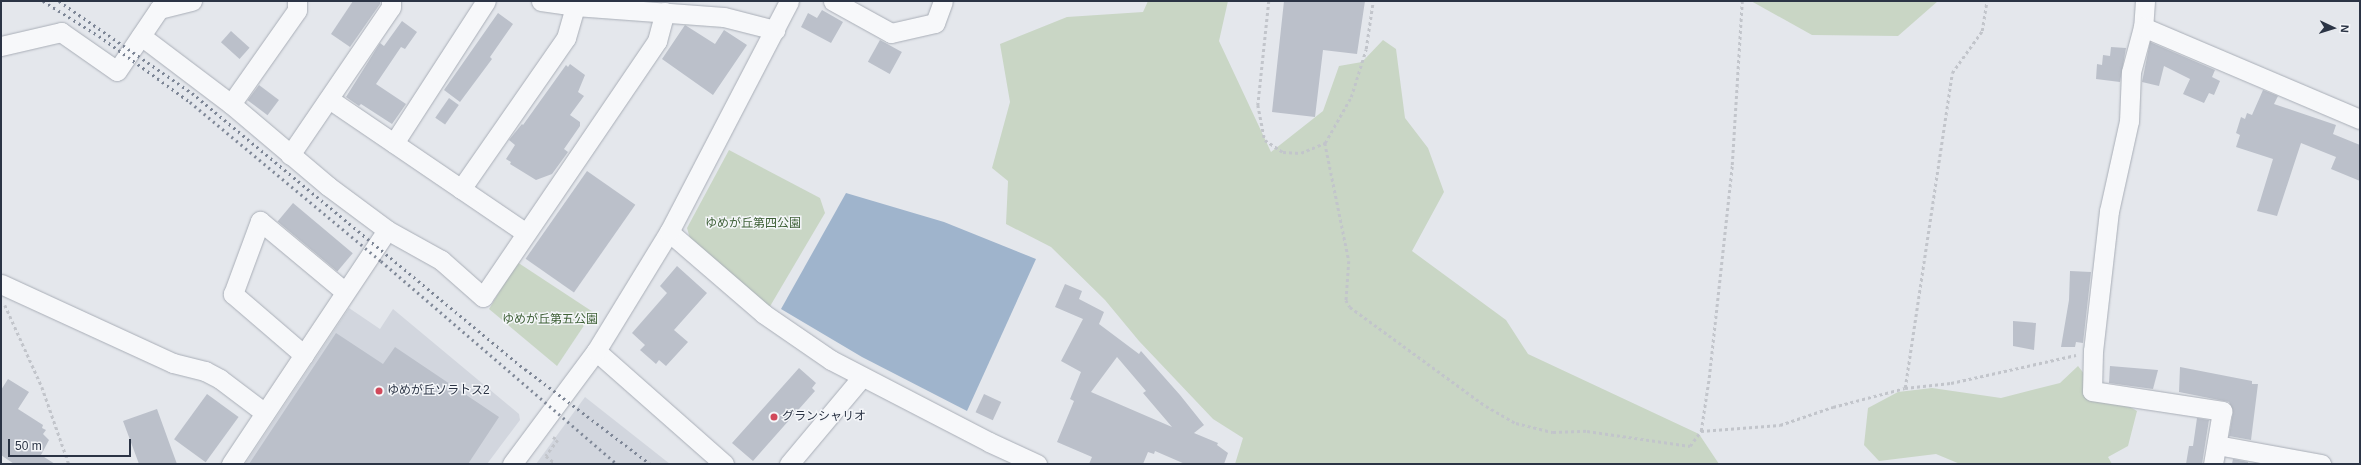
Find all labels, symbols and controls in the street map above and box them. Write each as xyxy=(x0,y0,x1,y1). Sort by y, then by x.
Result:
north arrow xyxy=(2313,8,2353,48)
text: N xyxy=(2339,24,2351,33)
park label: ゆめが丘第四公園 xyxy=(705,217,801,231)
park label: ゆめが丘第五公園 xyxy=(502,313,598,327)
place label: ゆめが丘ソラトス2 xyxy=(387,384,490,398)
marker: ゆめが丘ソラトス2 xyxy=(374,386,384,396)
place label: グランシャリオ xyxy=(782,410,866,424)
marker: グランシャリオ xyxy=(769,412,779,422)
scale bar xyxy=(10,431,133,457)
text: 50 m xyxy=(15,439,42,453)

